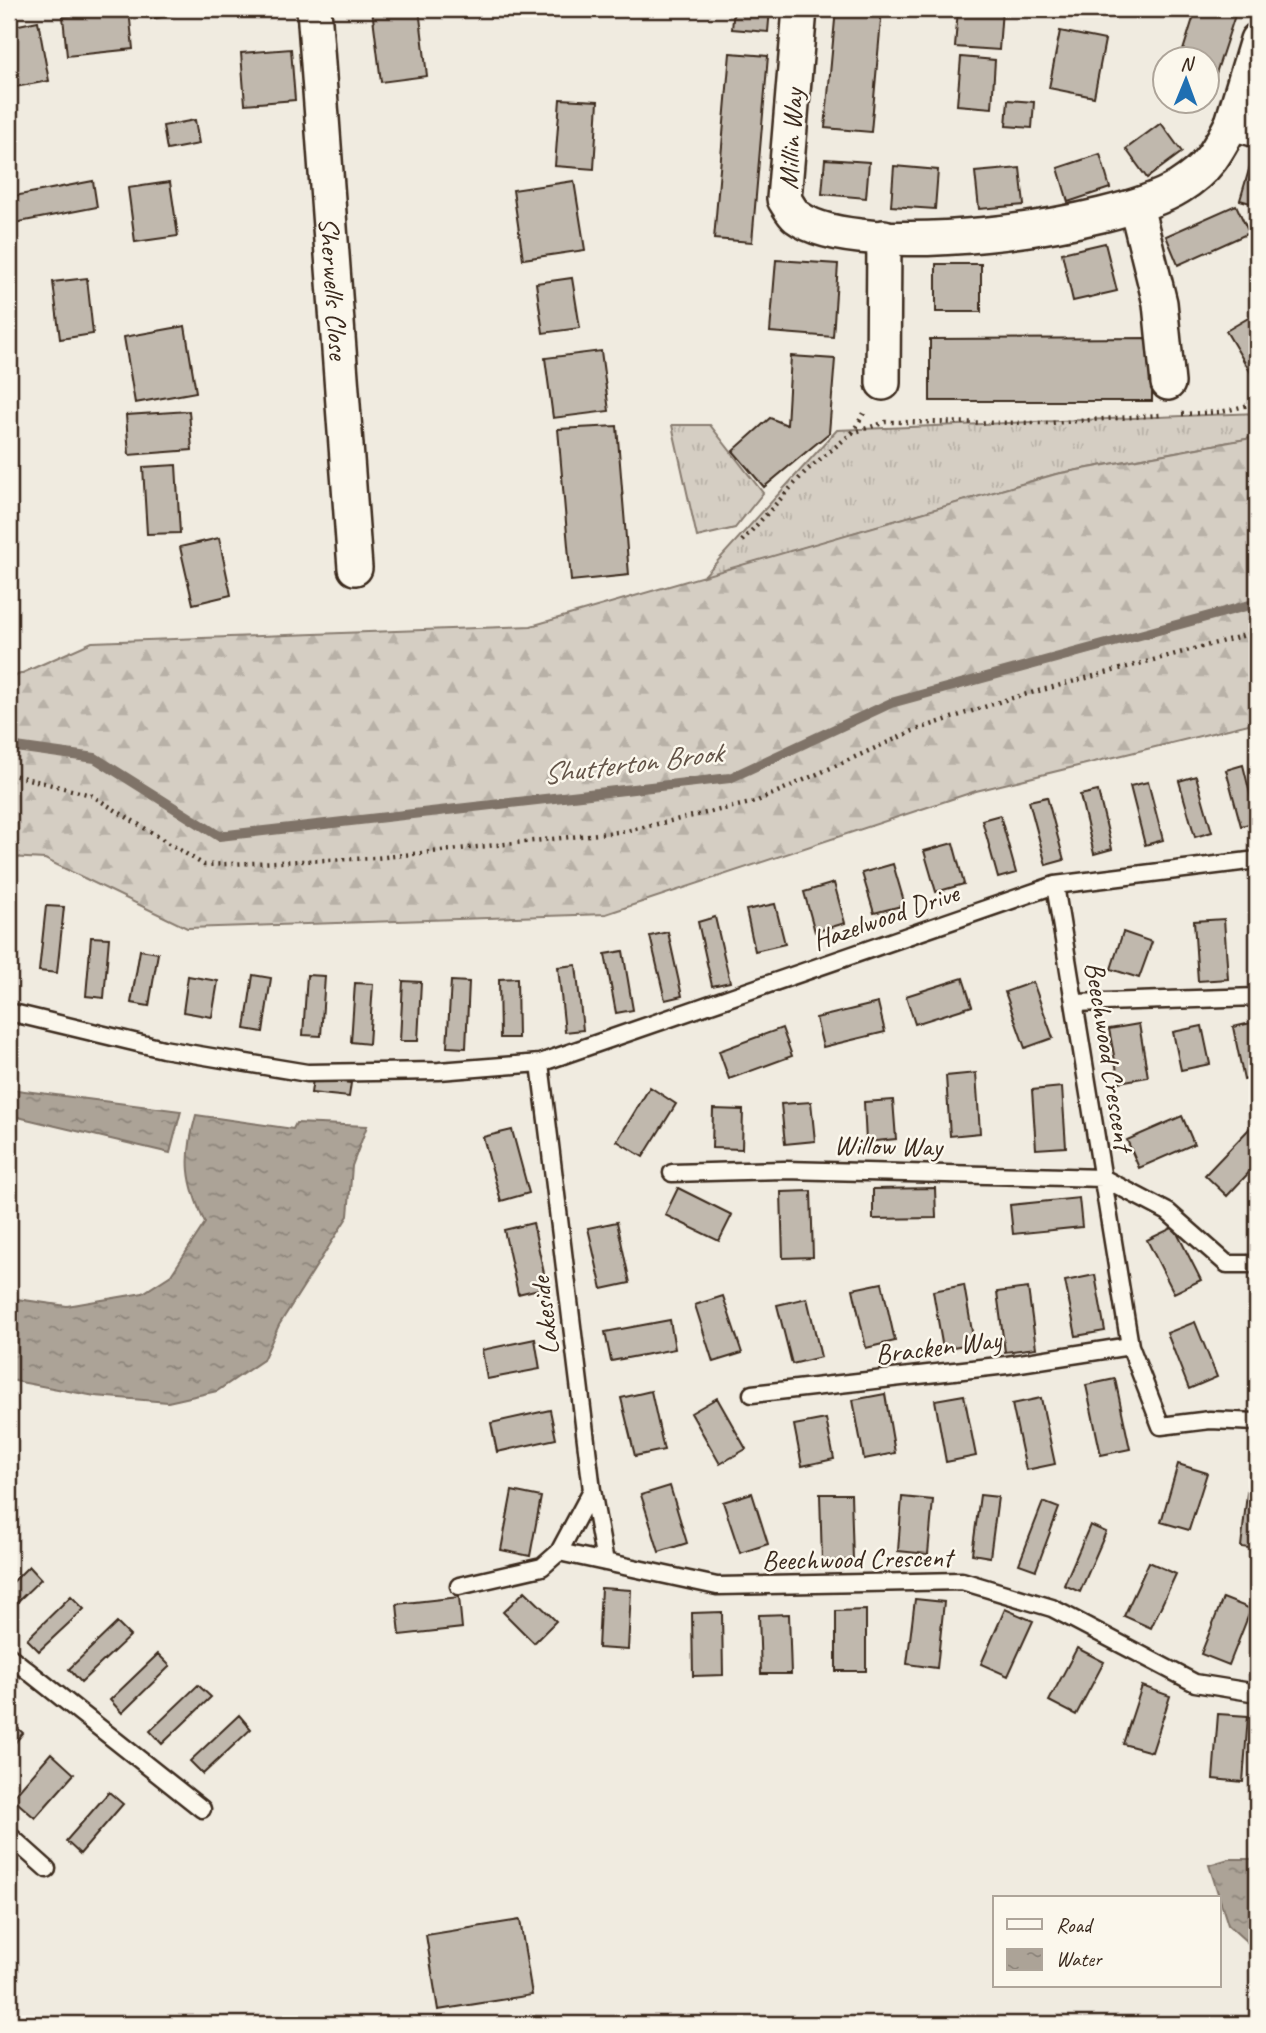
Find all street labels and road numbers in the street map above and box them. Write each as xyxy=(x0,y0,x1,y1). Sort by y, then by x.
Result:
street label: Millin Way xyxy=(770,85,811,190)
street label: Sherwells Close xyxy=(311,216,357,362)
street label: Hazelwood Drive xyxy=(807,874,965,958)
street label: Beechwood Crescent xyxy=(1077,959,1142,1156)
street label: Willow Way xyxy=(834,1127,945,1164)
street label: Lakeside xyxy=(522,1273,567,1357)
street label: Bracken Way xyxy=(873,1321,1005,1372)
street label: Beechwood Crescent xyxy=(762,1539,956,1578)

